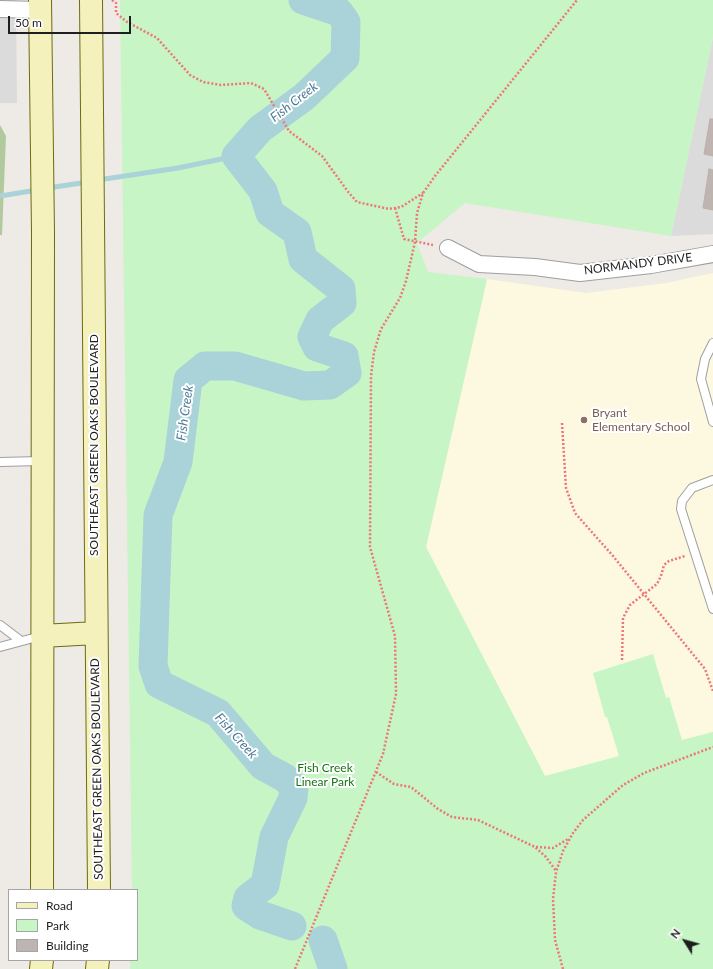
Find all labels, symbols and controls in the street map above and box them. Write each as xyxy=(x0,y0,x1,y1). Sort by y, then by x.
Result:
scale bar xyxy=(10,8,133,34)
text: 50 m xyxy=(15,15,42,30)
water label: Fish Creek xyxy=(267,79,321,125)
street label: NORMANDY DRIVE xyxy=(583,250,693,278)
street label: SOUTHEAST GREEN OAKS BOULEVARD xyxy=(87,334,101,556)
water label: Fish Creek xyxy=(173,384,197,442)
place label: Bryant Elementary School xyxy=(592,406,690,434)
marker: Bryant Elementary School xyxy=(579,415,589,425)
street label: SOUTHEAST GREEN OAKS BOULEVARD xyxy=(88,658,106,880)
water label: Fish Creek xyxy=(212,710,260,762)
park label: Fish Creek Linear Park xyxy=(296,761,354,789)
legend xyxy=(8,889,138,961)
text: Road xyxy=(46,898,73,913)
text: Park xyxy=(46,918,69,933)
north arrow xyxy=(665,921,705,961)
text: N xyxy=(667,926,683,941)
text: Building xyxy=(46,938,89,953)

